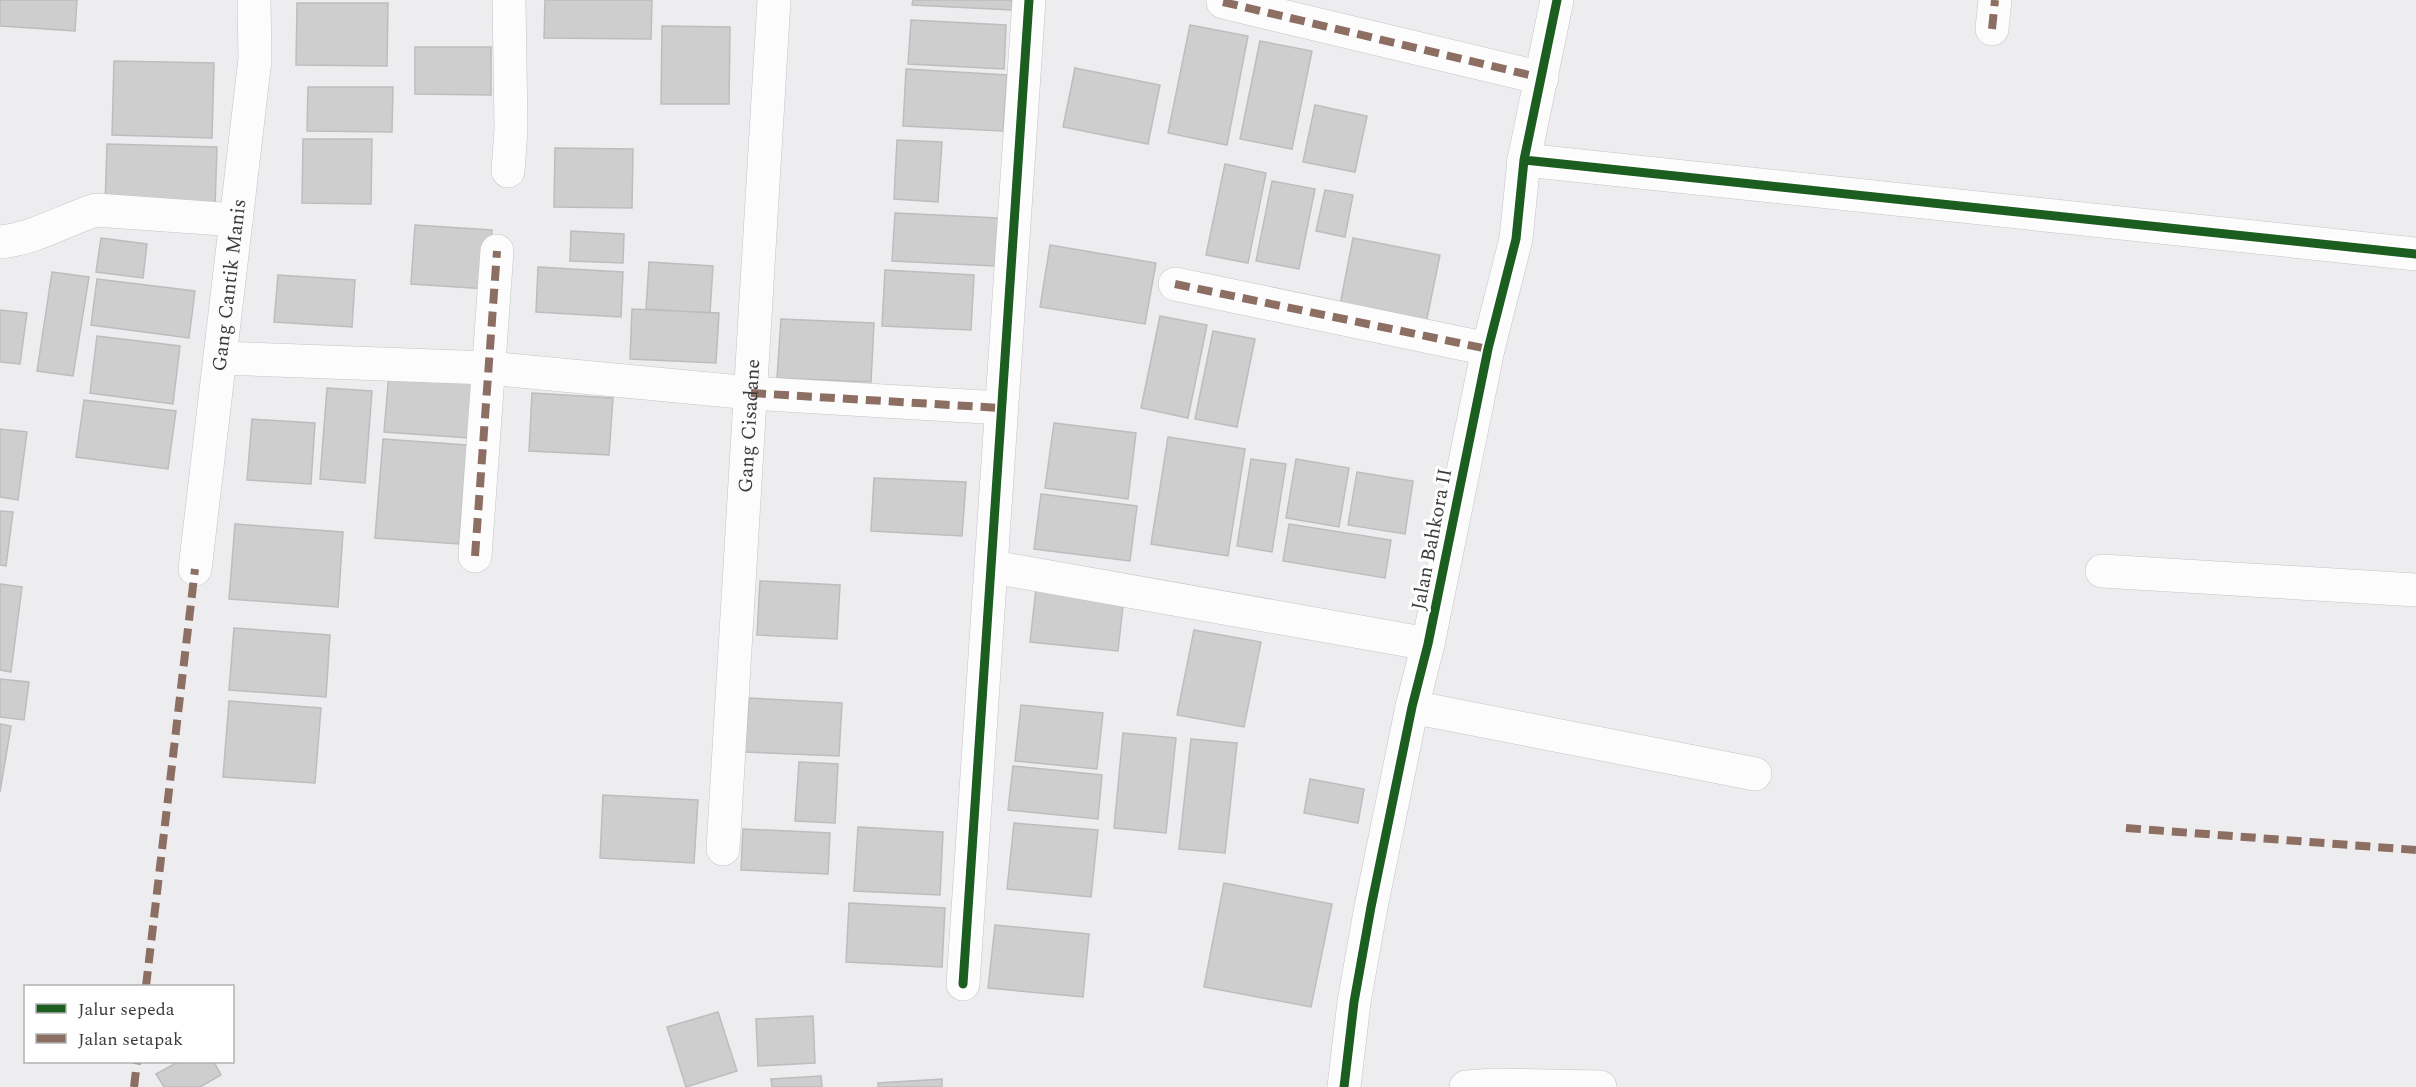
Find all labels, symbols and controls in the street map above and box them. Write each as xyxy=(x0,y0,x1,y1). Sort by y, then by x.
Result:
street label: Gang Cantik Manis xyxy=(204,197,254,373)
street label: Gang Cisadane xyxy=(730,358,768,494)
street label: Jalan Bahkora II xyxy=(1404,466,1460,613)
legend xyxy=(24,985,234,1063)
text: Jalur sepeda xyxy=(78,996,175,1023)
text: Jalan setapak xyxy=(78,1026,183,1053)

